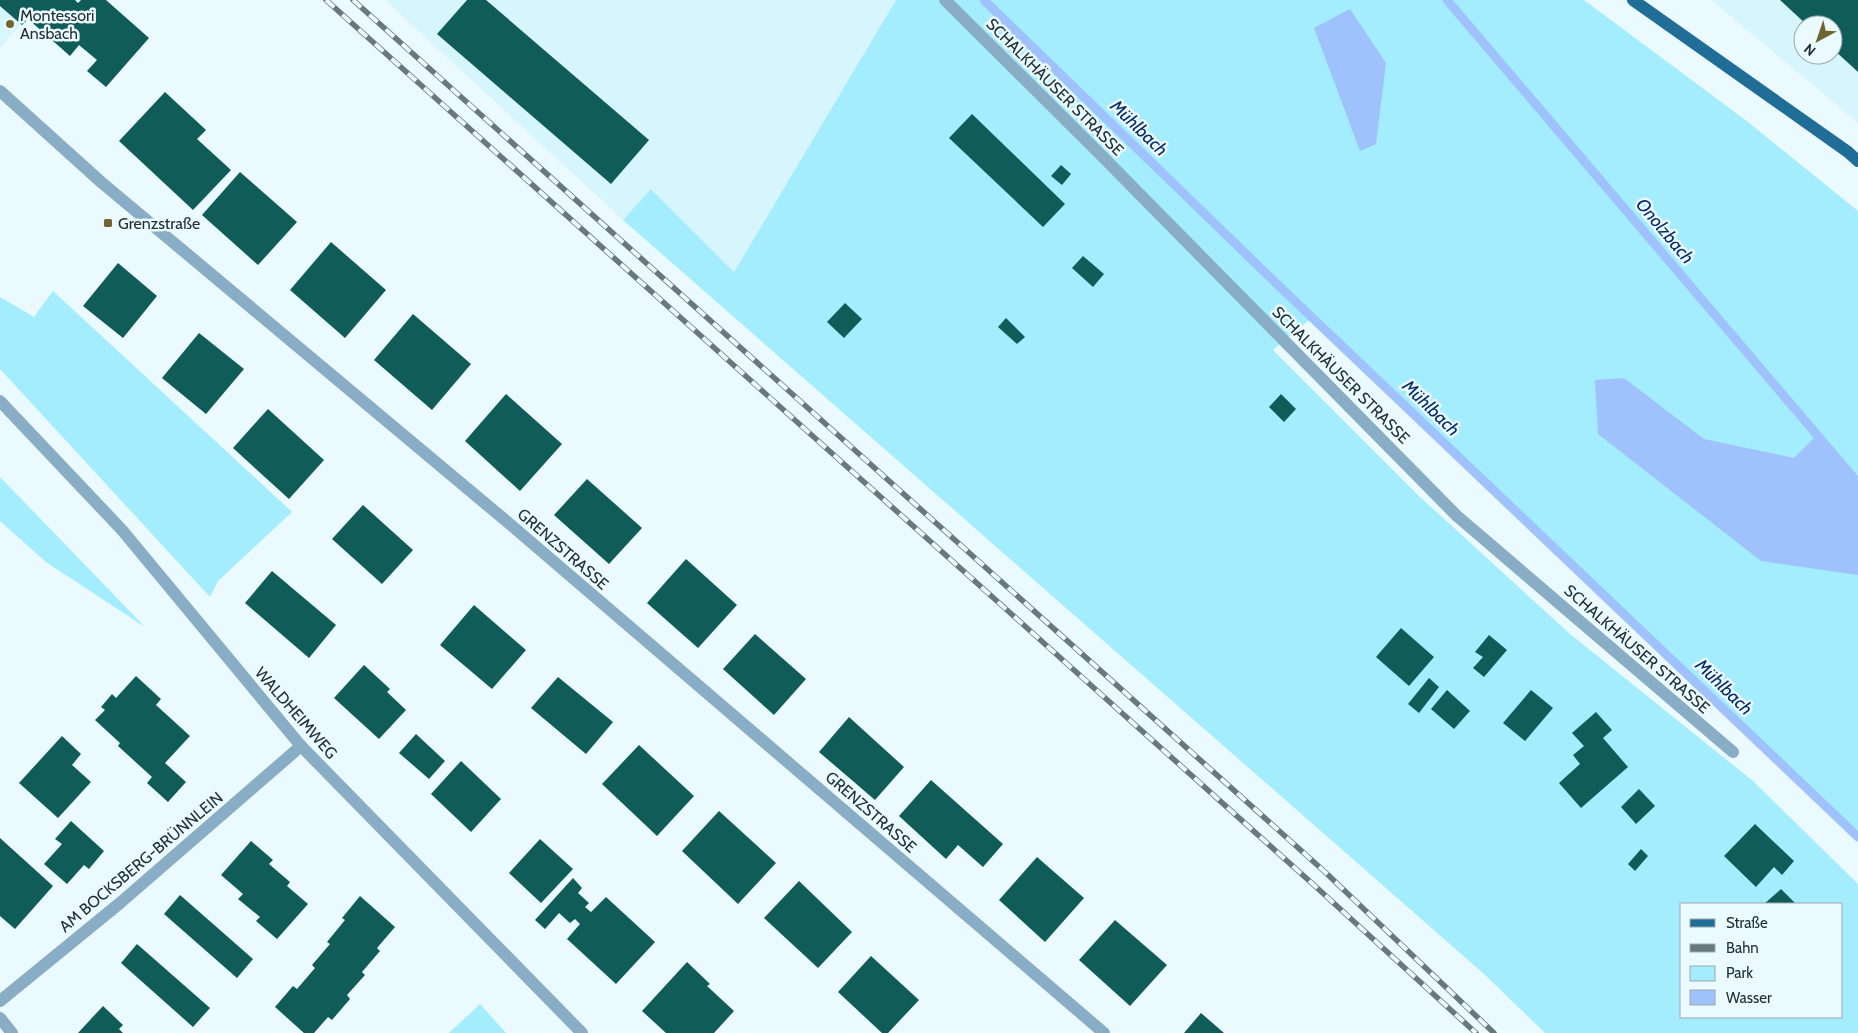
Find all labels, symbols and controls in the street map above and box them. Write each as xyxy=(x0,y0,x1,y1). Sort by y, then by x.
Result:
place label: Montessori Ansbach xyxy=(20,6,94,43)
street label: SCHALKHÄUSER STRASSE xyxy=(982,14,1128,160)
north arrow xyxy=(1793,15,1843,65)
marker: Montessori Ansbach xyxy=(4,18,16,30)
text: N xyxy=(1800,40,1819,60)
water label: Mühlbach xyxy=(1105,95,1172,161)
water label: Onolzbach xyxy=(1631,194,1699,268)
place label: Grenzstraße xyxy=(118,214,200,233)
marker: Grenzstraße xyxy=(102,217,114,229)
street label: SCHALKHÄUSER STRASSE xyxy=(1268,302,1414,448)
water label: Mühlbach xyxy=(1397,375,1464,441)
street label: GRENZSTRASSE xyxy=(514,504,612,594)
street label: SCHALKHÄUSER STRASSE xyxy=(1560,581,1714,717)
water label: Mühlbach xyxy=(1690,654,1757,720)
street label: WALDHEIMWEG xyxy=(251,663,341,763)
street label: GRENZSTRASSE xyxy=(822,767,920,857)
street label: AM BOCKSBERG-BRÜNNLEIN xyxy=(55,788,227,936)
legend xyxy=(1680,903,1843,1018)
text: Straße xyxy=(1726,914,1768,932)
text: Bahn xyxy=(1726,939,1759,957)
text: Park xyxy=(1726,964,1753,982)
text: Wasser xyxy=(1726,989,1772,1007)

